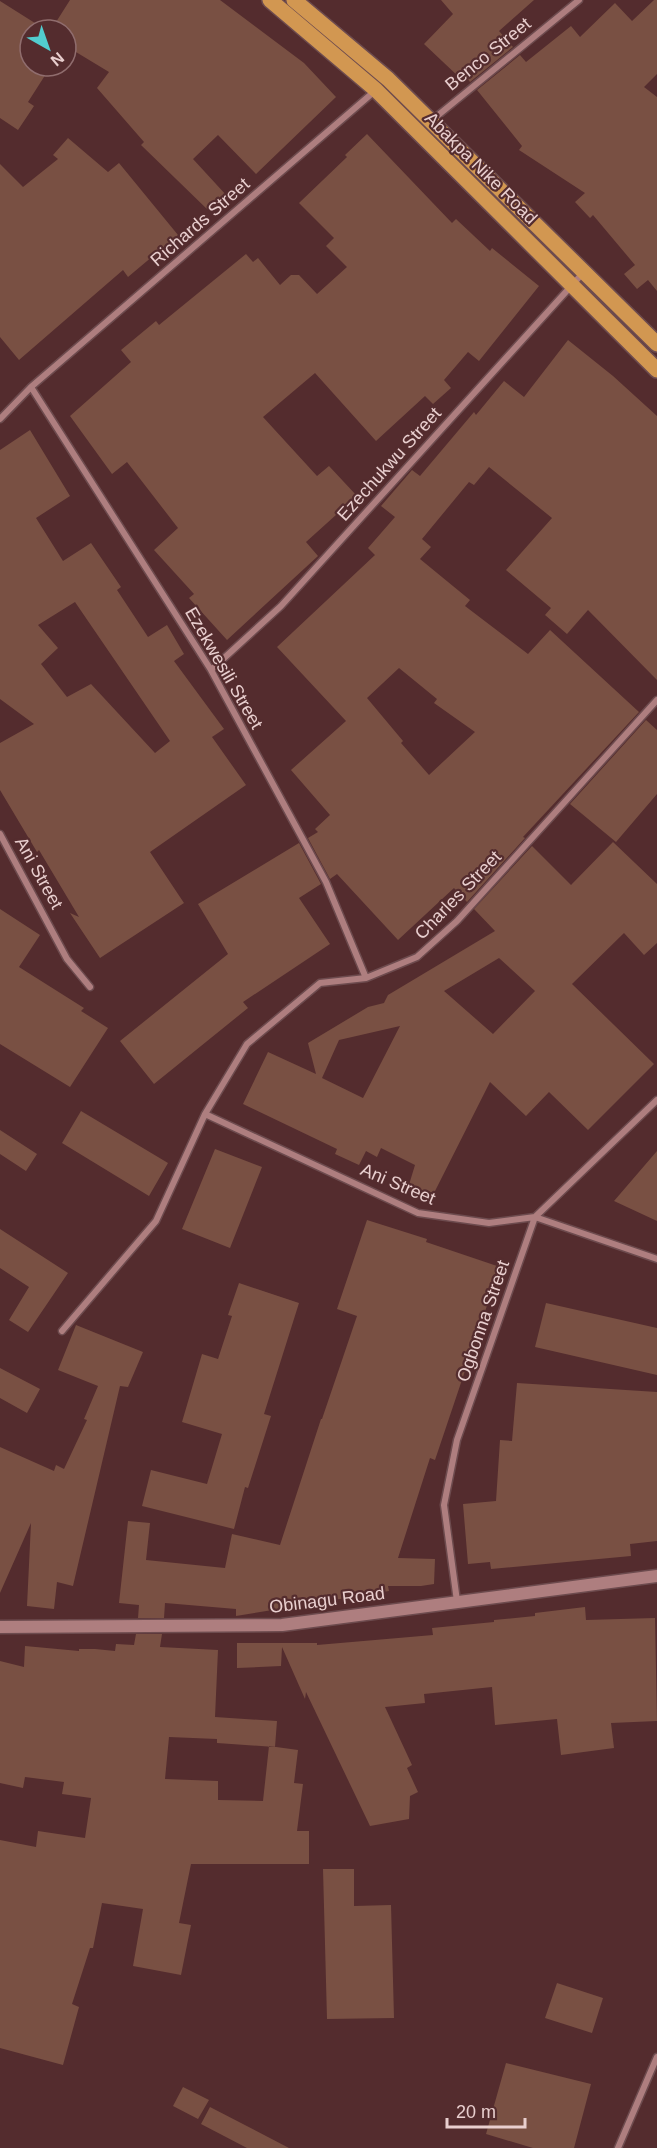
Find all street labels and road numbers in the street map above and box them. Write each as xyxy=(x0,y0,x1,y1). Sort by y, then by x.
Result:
street label: Benco Street xyxy=(441,13,535,95)
street label: Abakpa Nike Road xyxy=(421,108,541,228)
street label: Richards Street xyxy=(147,174,253,270)
street label: Ezechukwu Street xyxy=(333,403,445,525)
street label: Ezekwesili Street xyxy=(181,604,267,732)
street label: Ani Street xyxy=(11,834,67,912)
street label: Charles Street xyxy=(411,847,505,943)
street label: Ani Street xyxy=(358,1159,438,1209)
street label: Ogbonna Street xyxy=(453,1258,513,1384)
street label: Obinagu Road xyxy=(268,1583,386,1617)

